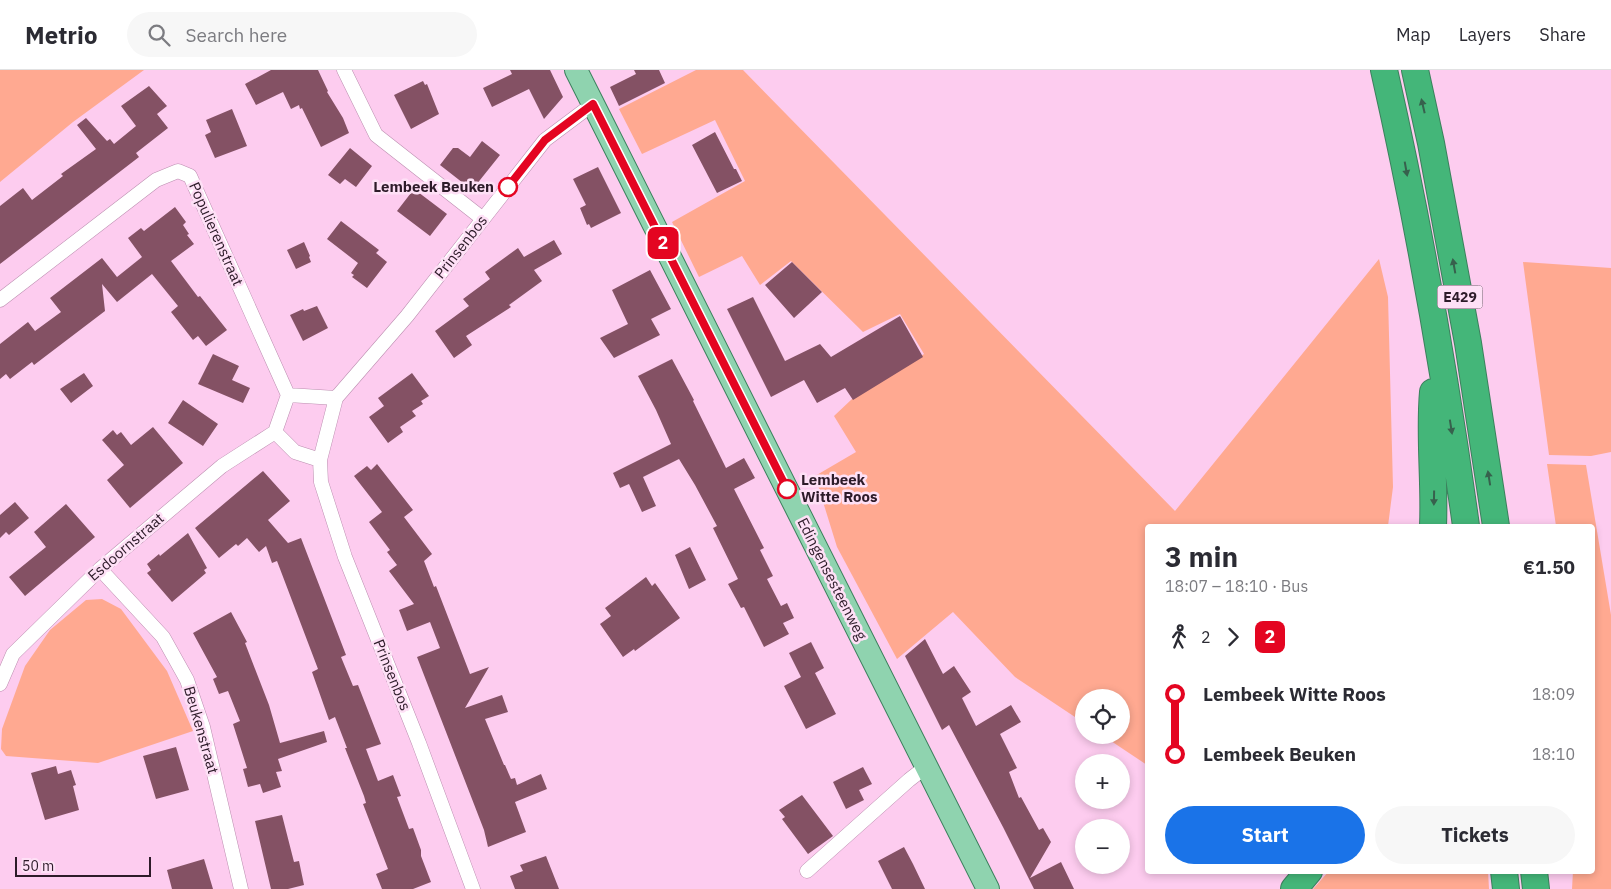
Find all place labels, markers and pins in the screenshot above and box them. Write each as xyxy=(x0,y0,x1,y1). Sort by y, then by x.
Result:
place label: Lembeek Beuken xyxy=(373,177,494,196)
marker: Lembeek Beuken xyxy=(498,177,518,197)
place label: Lembeek Witte Roos xyxy=(801,470,878,506)
marker: Lembeek Witte Roos xyxy=(777,479,797,499)

